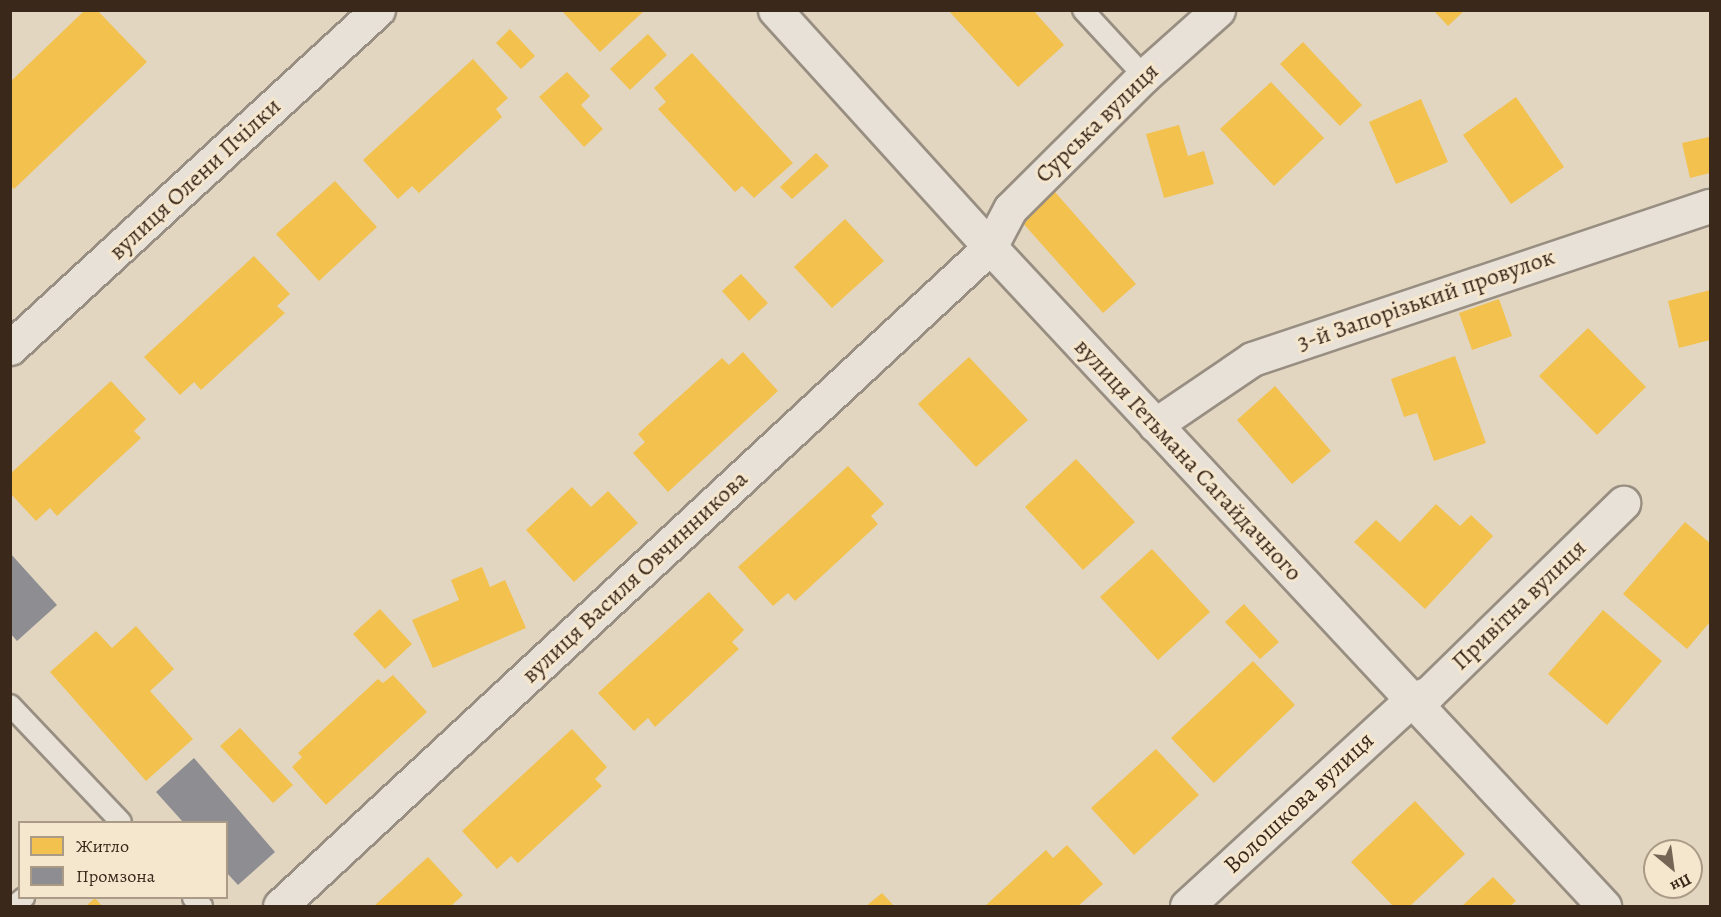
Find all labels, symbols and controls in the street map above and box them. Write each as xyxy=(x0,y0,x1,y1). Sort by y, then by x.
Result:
street label: Сурська вулиця xyxy=(1029,57,1165,189)
street label: вулиця Олени Пчілки xyxy=(103,92,287,266)
street label: 3-й Запорізький провулок xyxy=(1294,242,1558,358)
street label: вулиця Гетьмана Сагайдачного xyxy=(1068,333,1308,587)
street label: вулиця Василя Овчинникова xyxy=(516,465,754,689)
street label: Привітна вулиця xyxy=(1446,534,1592,676)
street label: Волошкова вулиця xyxy=(1218,726,1380,880)
legend xyxy=(18,821,228,899)
text: Житло xyxy=(76,834,129,858)
north arrow xyxy=(1643,839,1703,899)
text: Промзона xyxy=(76,864,155,888)
text: Пн xyxy=(1666,868,1695,898)

